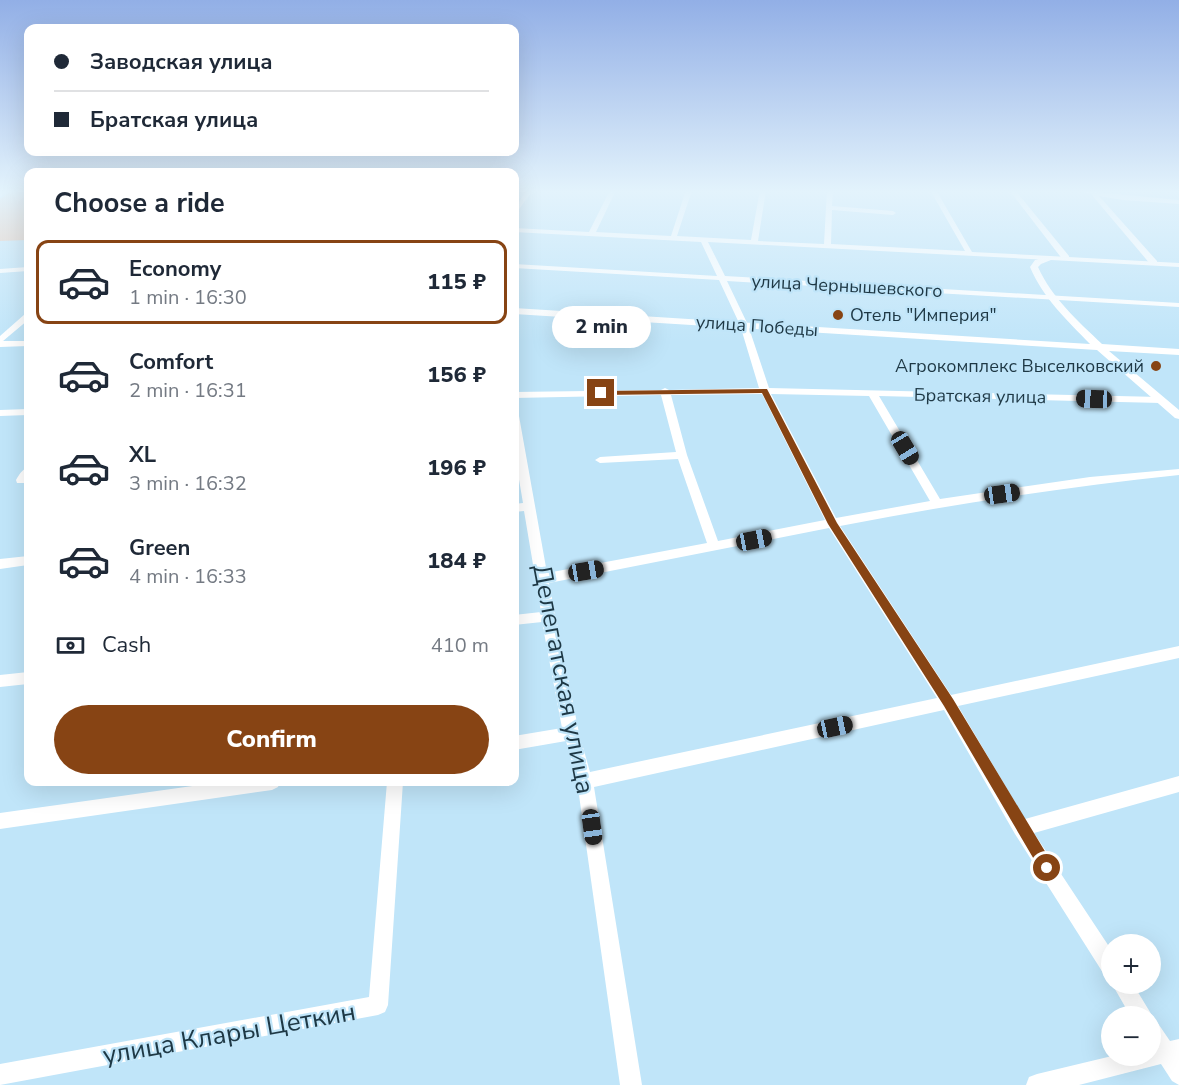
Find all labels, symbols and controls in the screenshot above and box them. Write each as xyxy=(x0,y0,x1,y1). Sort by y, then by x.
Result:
text: Заводская улица xyxy=(90,47,273,77)
text: Братская улица xyxy=(90,105,258,135)
text: Choose a ride xyxy=(54,185,225,222)
text: Economy xyxy=(129,254,221,284)
icon: car xyxy=(57,255,111,309)
text: 115 ₽ xyxy=(427,267,486,297)
street label: улица Чернышевского xyxy=(751,269,943,303)
text: 1 min · 16:30 xyxy=(129,284,247,311)
place label: Отель "Империя" xyxy=(850,303,997,327)
callout: 2 min xyxy=(552,306,650,348)
marker: Отель "Империя" xyxy=(831,308,845,322)
street label: улица Победы xyxy=(695,310,819,342)
text: 2 min xyxy=(575,313,628,340)
text: Comfort xyxy=(129,347,213,377)
icon: car xyxy=(57,348,111,402)
place label: Агрокомплекс Выселковский xyxy=(895,354,1144,378)
marker: Агрокомплекс Выселковский xyxy=(1149,359,1163,373)
text: 156 ₽ xyxy=(427,360,486,390)
text: 2 min · 16:31 xyxy=(129,377,247,404)
route end xyxy=(587,379,614,406)
street label: Братская улица xyxy=(914,383,1046,409)
car xyxy=(1076,389,1112,409)
car xyxy=(888,428,922,468)
text: XL xyxy=(129,440,156,470)
icon: car xyxy=(57,441,111,495)
text: 196 ₽ xyxy=(427,453,486,483)
text: 3 min · 16:32 xyxy=(129,470,247,497)
car xyxy=(983,483,1021,505)
car xyxy=(735,528,773,552)
text: Green xyxy=(129,533,190,563)
icon: car xyxy=(57,534,111,588)
text: 184 ₽ xyxy=(427,546,486,576)
car xyxy=(567,559,605,583)
street label: Делегатская улица xyxy=(524,561,603,797)
text: 4 min · 16:33 xyxy=(129,563,247,590)
icon: cash xyxy=(54,629,87,662)
text: Cash xyxy=(102,630,151,660)
text: 410 m xyxy=(431,632,489,659)
button: Confirm xyxy=(54,705,489,774)
car xyxy=(816,714,854,740)
car xyxy=(581,808,603,846)
route start xyxy=(1033,854,1060,881)
map controls xyxy=(1101,934,1161,1066)
button: + xyxy=(1101,934,1161,994)
street label: улица Клары Цеткин xyxy=(100,994,358,1073)
button: − xyxy=(1101,1006,1161,1066)

